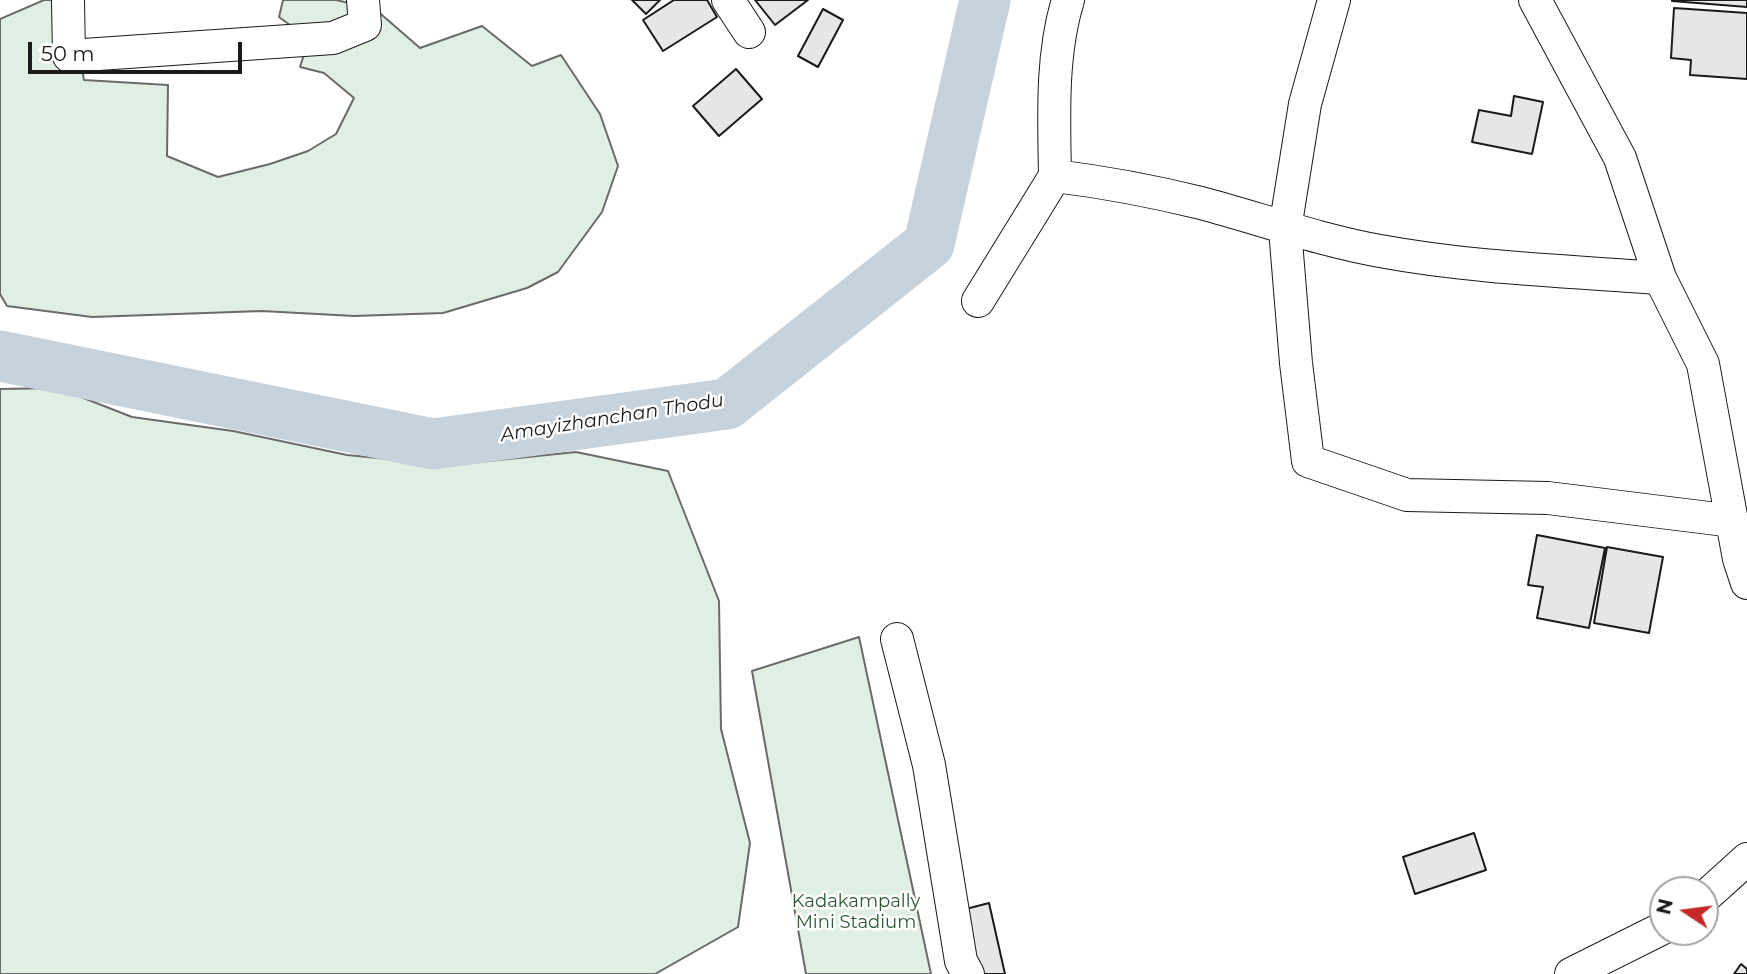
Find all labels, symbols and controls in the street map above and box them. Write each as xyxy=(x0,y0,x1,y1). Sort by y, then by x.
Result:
scale bar xyxy=(32,28,245,72)
text: 50 m xyxy=(41,41,95,66)
water label: Amayizhanchan Thodu xyxy=(499,389,725,447)
north arrow xyxy=(1649,876,1719,946)
park label: Kadakampally Mini Stadium xyxy=(792,891,920,934)
text: N xyxy=(1652,897,1678,917)

